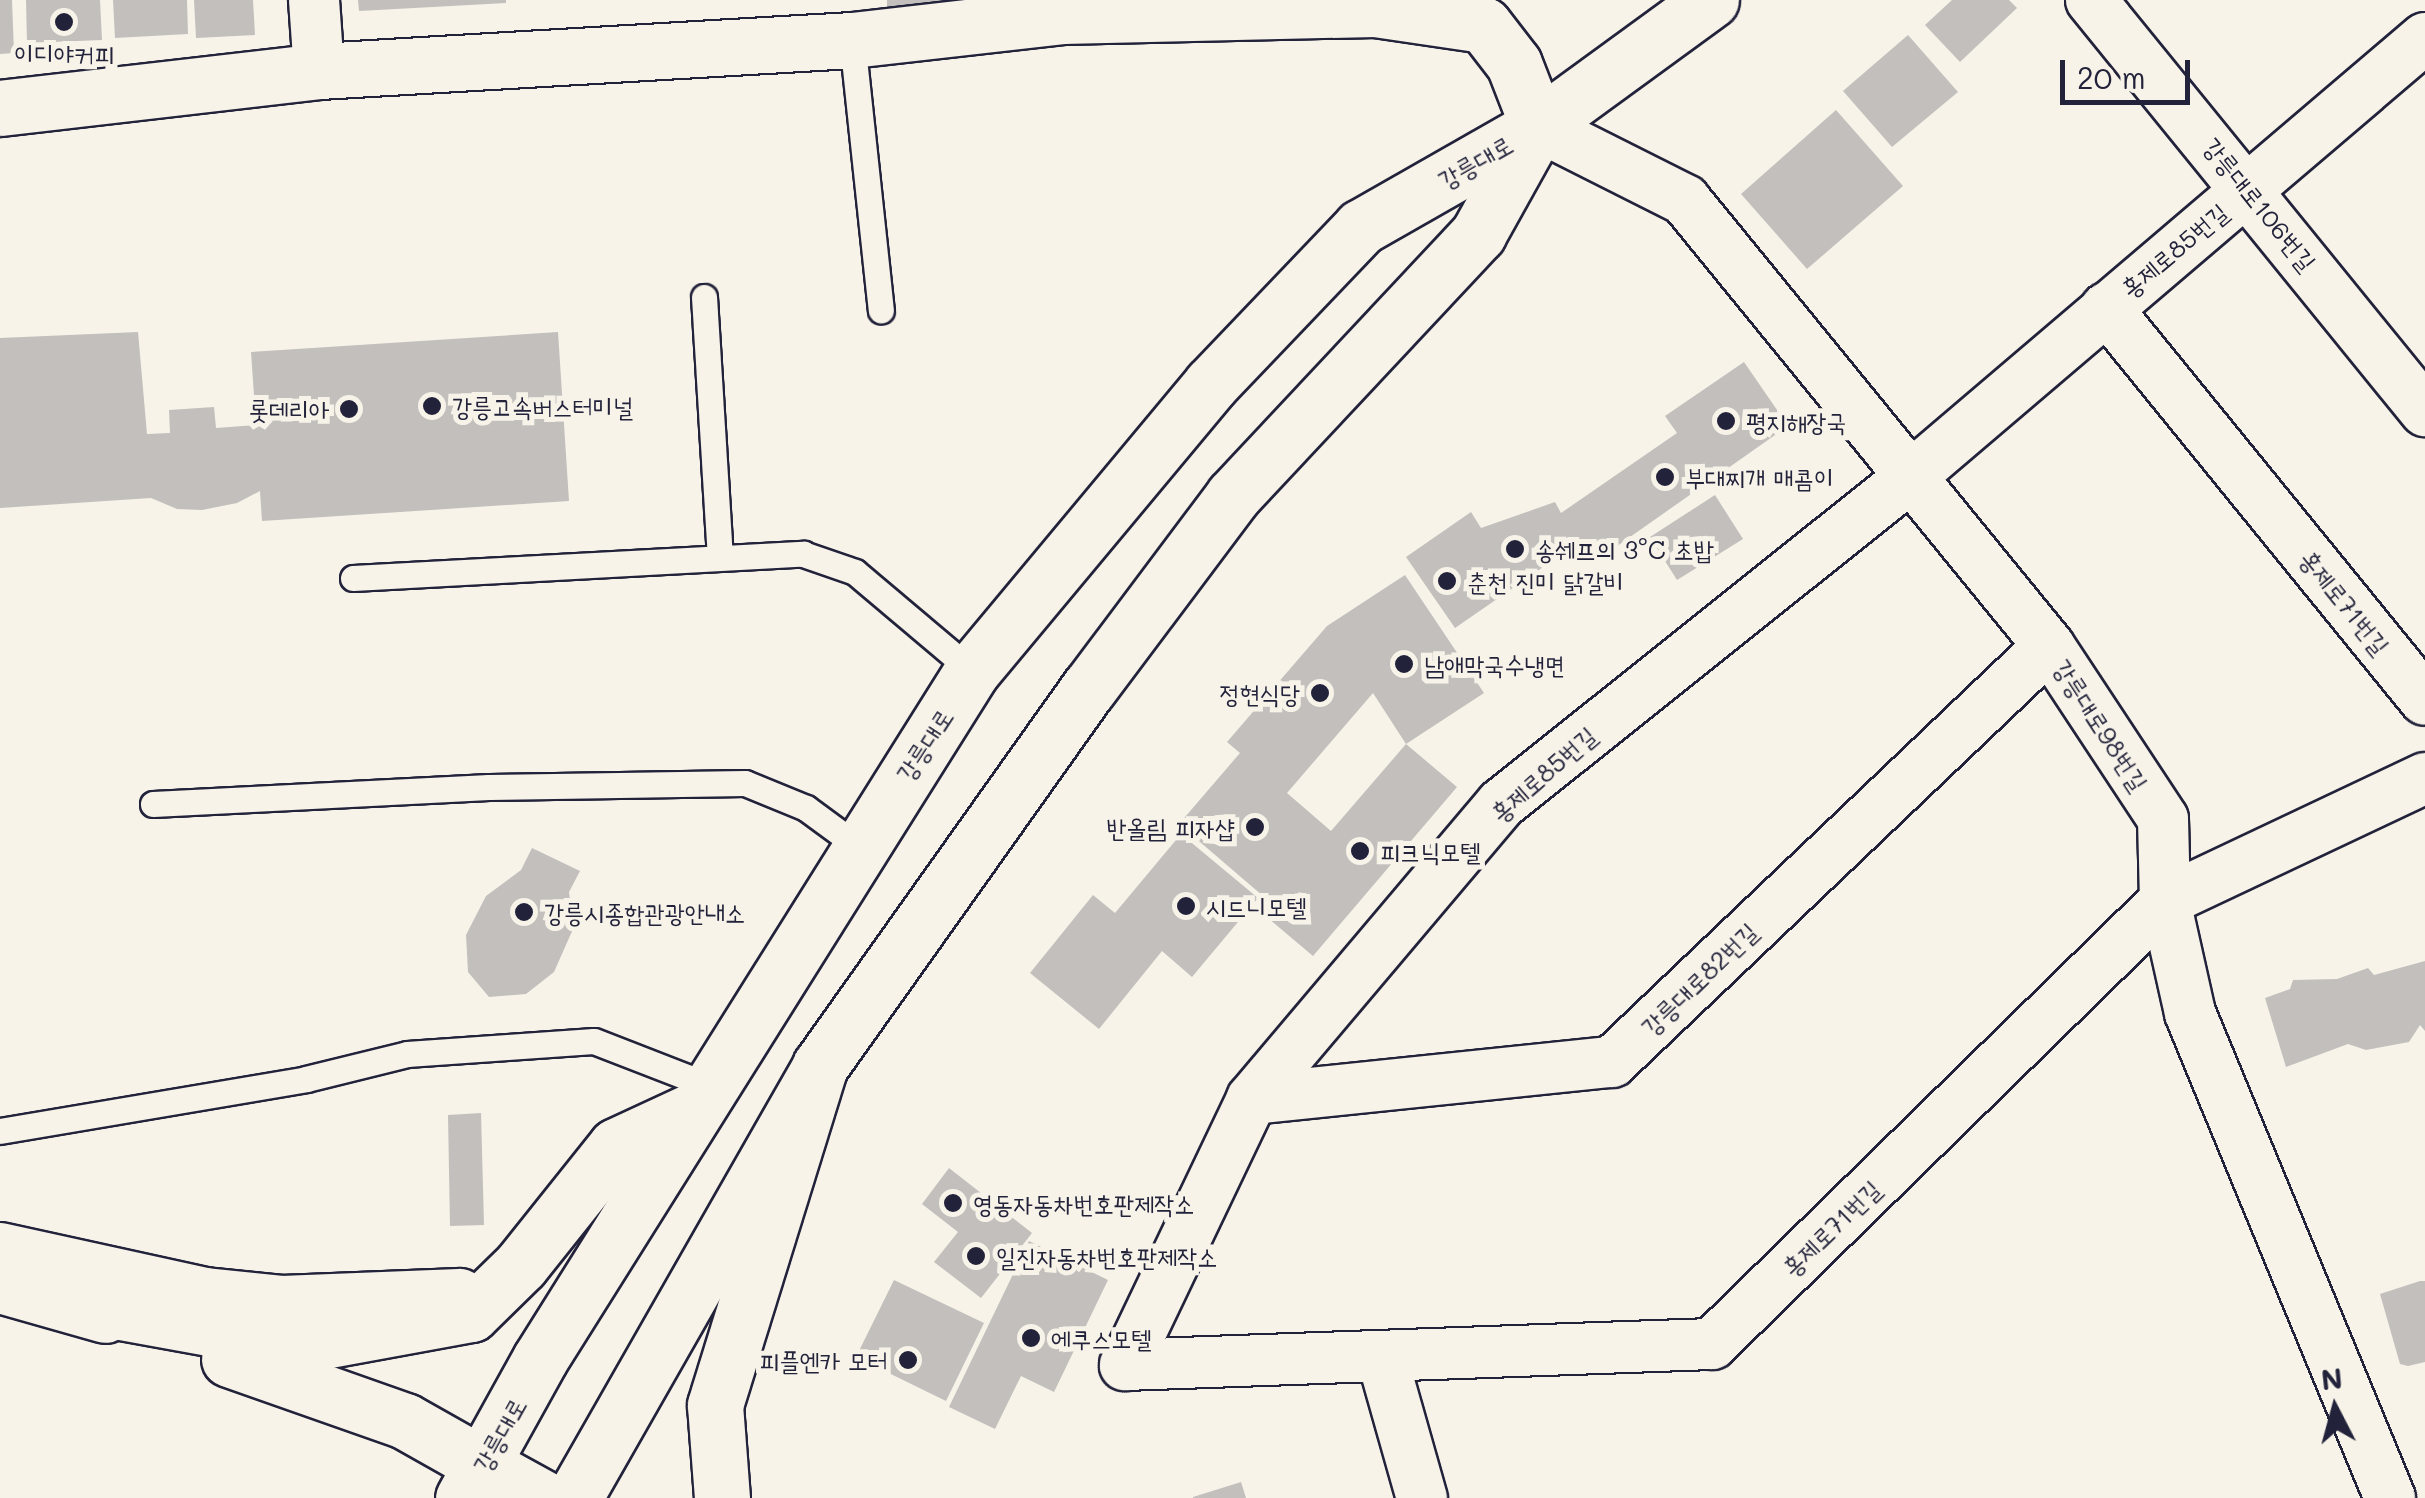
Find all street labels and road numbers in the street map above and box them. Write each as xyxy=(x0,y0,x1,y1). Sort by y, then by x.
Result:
street label: 강릉대로 xyxy=(1433,129,1517,195)
street label: 강릉대로106번길 xyxy=(2197,131,2323,277)
street label: 홍제로85번길 xyxy=(2114,197,2234,303)
street label: 홍제로71번길 xyxy=(2294,544,2396,660)
street label: 강릉대로98번길 xyxy=(2047,654,2155,796)
street label: 강릉대로 xyxy=(890,703,958,787)
street label: 홍제로85번길 xyxy=(1484,720,1602,828)
street label: 강릉대로82번길 xyxy=(1635,916,1763,1042)
street label: 홍제로71번길 xyxy=(1775,1174,1887,1282)
street label: 강릉대로 xyxy=(466,1393,532,1477)

